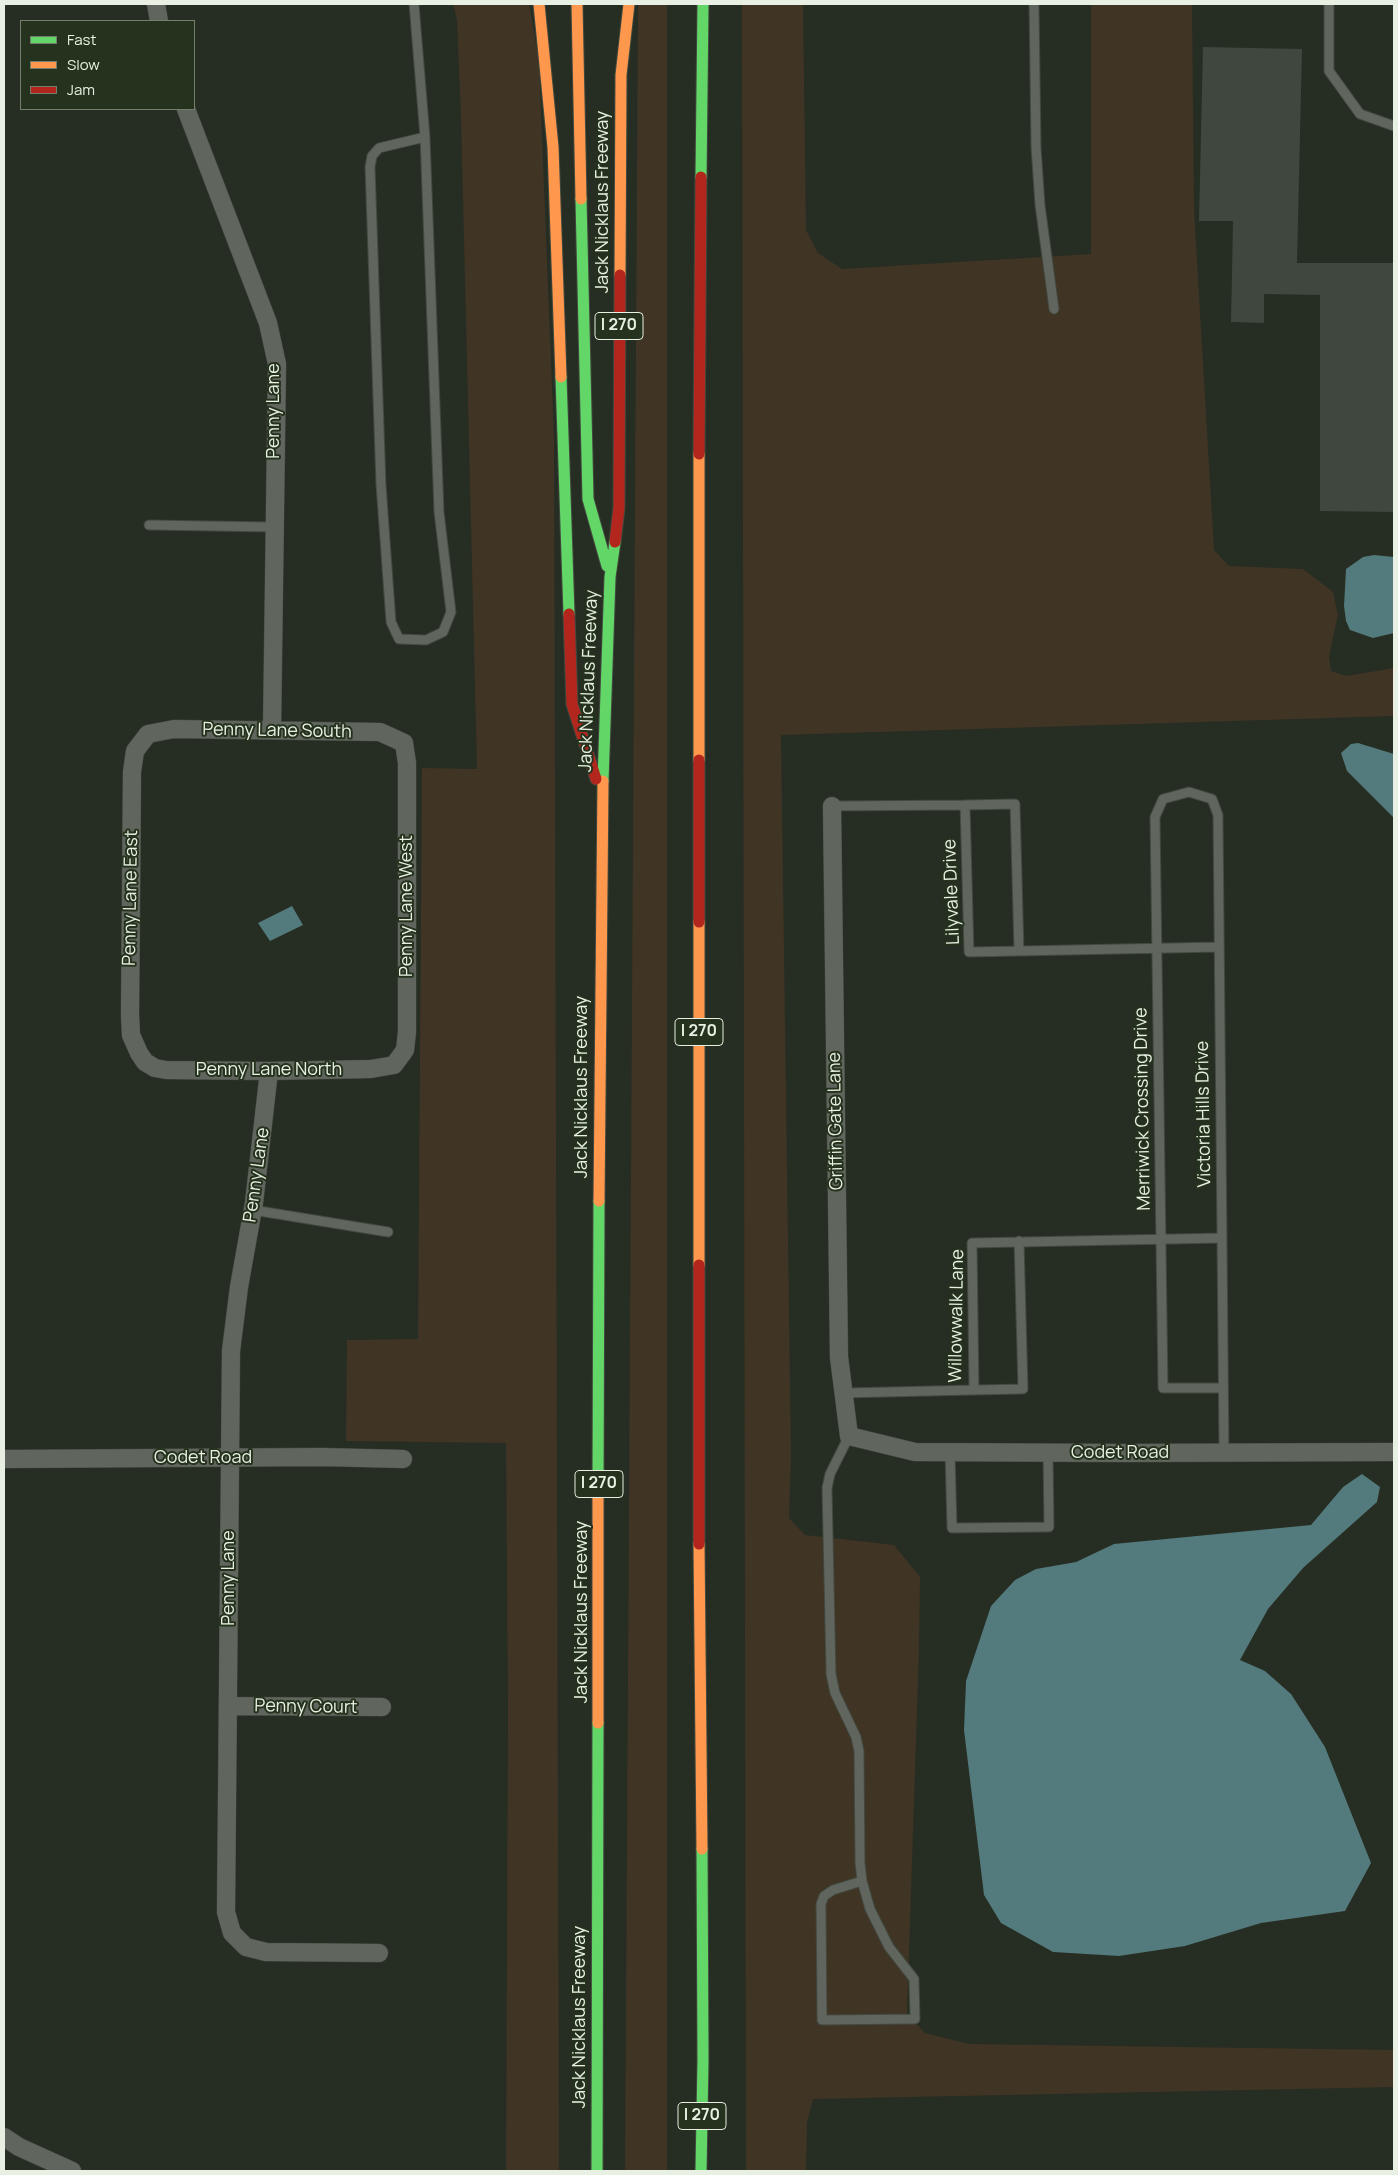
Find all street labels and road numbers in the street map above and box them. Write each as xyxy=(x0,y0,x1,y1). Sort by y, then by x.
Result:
street label: Jack Nicklaus Freeway xyxy=(592,111,614,293)
road number: I 270 xyxy=(595,312,643,340)
street label: Penny Lane xyxy=(263,363,285,459)
street label: Jack Nicklaus Freeway xyxy=(575,589,603,773)
street label: Penny Lane South xyxy=(202,719,352,743)
street label: Penny Lane East xyxy=(119,830,143,966)
street label: Penny Lane West xyxy=(396,835,418,977)
street label: Lilyvale Drive xyxy=(939,839,965,945)
street label: Jack Nicklaus Freeway xyxy=(571,996,593,1178)
street label: Merriwick Crossing Drive xyxy=(1130,1007,1156,1211)
road number: I 270 xyxy=(675,1019,723,1046)
street label: Victoria Hills Drive xyxy=(1192,1041,1216,1187)
street label: Griffin Gate Lane xyxy=(824,1052,848,1190)
street label: Penny Lane North xyxy=(196,1059,342,1081)
street label: Penny Lane xyxy=(240,1126,274,1224)
street label: Willowwalk Lane xyxy=(945,1249,969,1383)
street label: Codet Road xyxy=(1071,1442,1169,1464)
street label: Codet Road xyxy=(154,1447,252,1469)
road number: I 270 xyxy=(575,1470,623,1498)
street label: Jack Nicklaus Freeway xyxy=(571,1521,593,1703)
street label: Penny Lane xyxy=(218,1530,240,1626)
street label: Penny Court xyxy=(254,1695,358,1719)
street label: Jack Nicklaus Freeway xyxy=(569,1926,591,2108)
road number: I 270 xyxy=(678,2102,726,2130)

